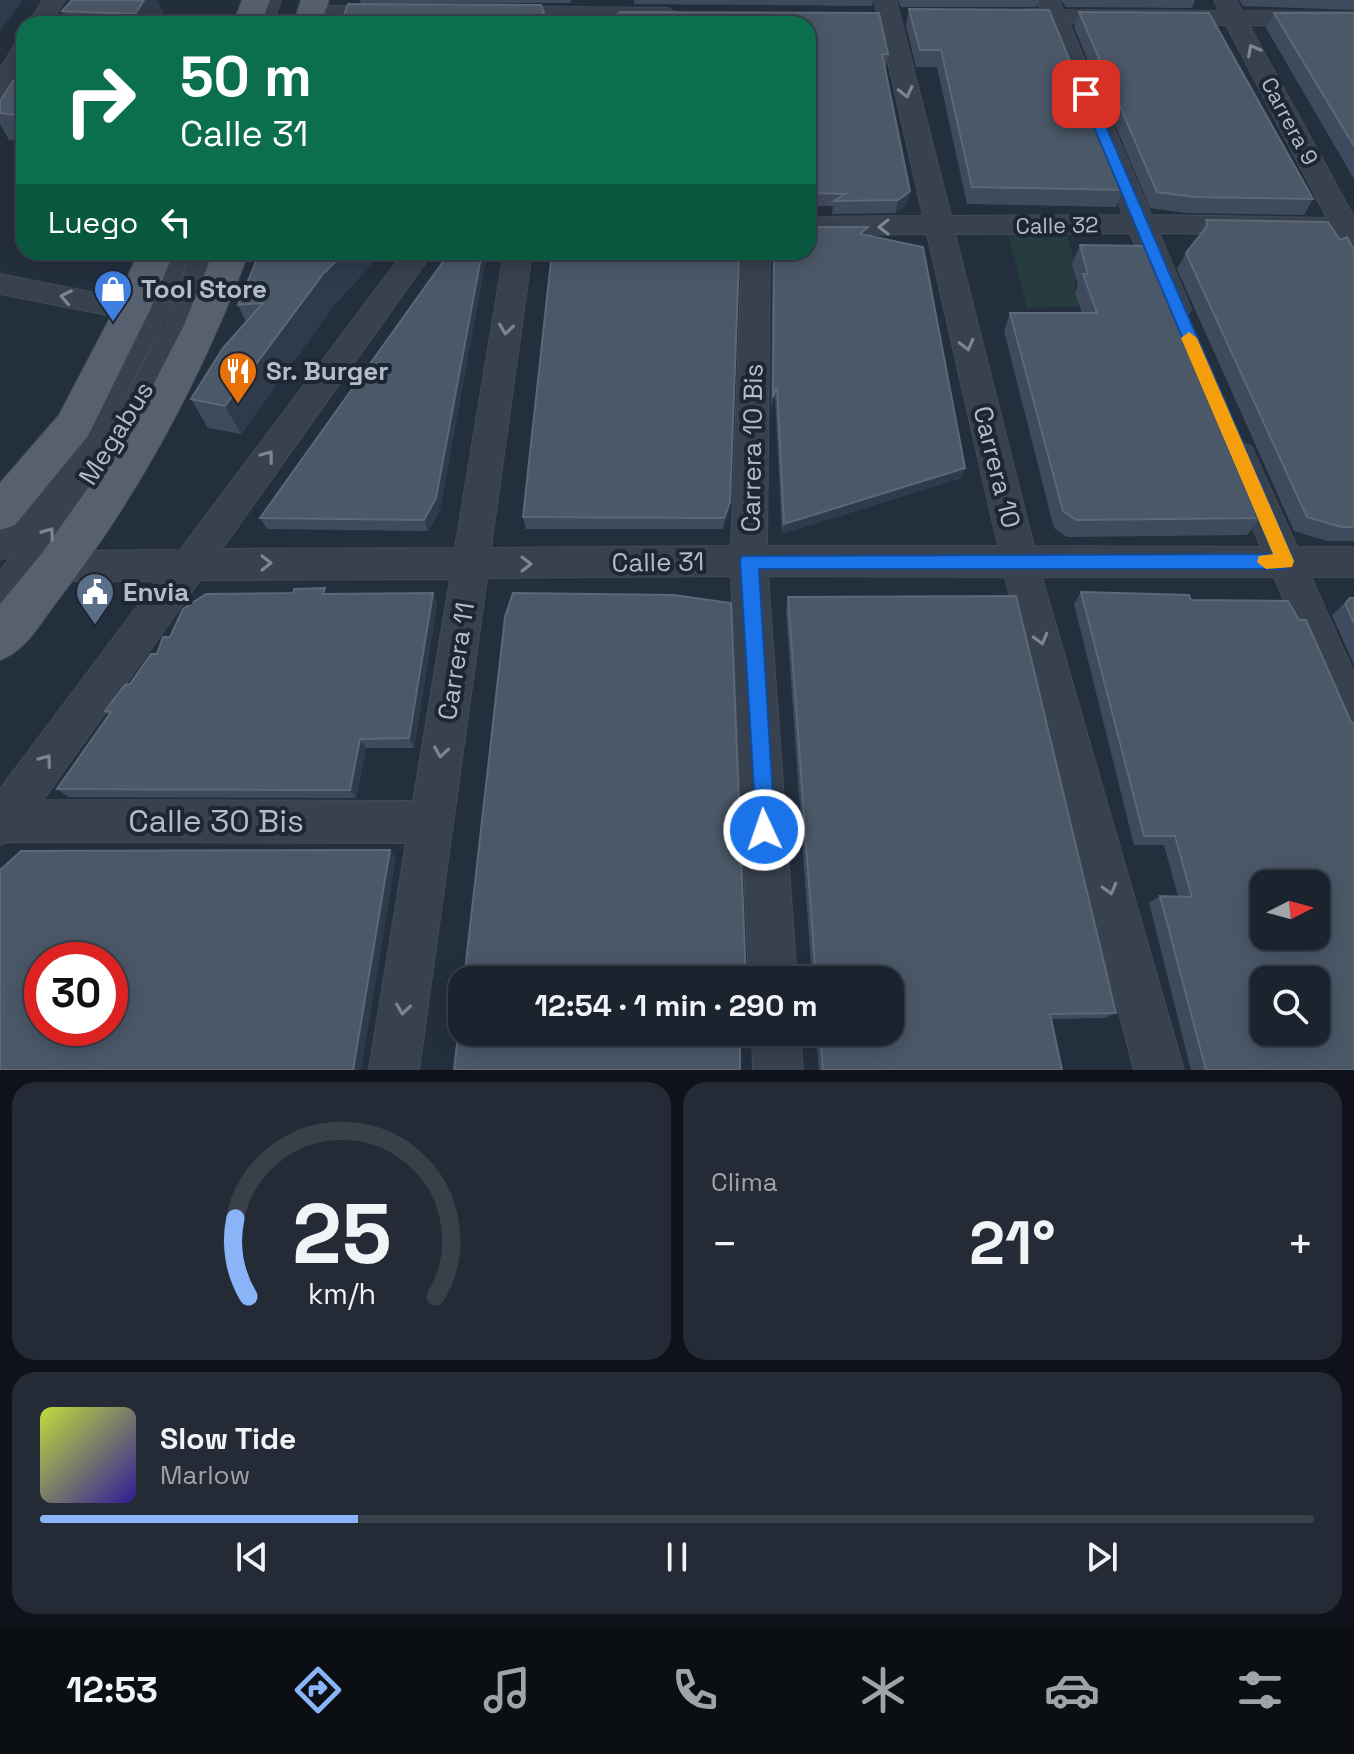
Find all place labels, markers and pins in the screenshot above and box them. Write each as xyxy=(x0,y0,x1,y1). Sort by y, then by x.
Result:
pin xyxy=(1052,60,1120,128)
shop icon: Tool Store xyxy=(92,268,134,323)
place label: Tool Store xyxy=(141,272,267,306)
restaurant icon: Sr. Burger xyxy=(217,350,259,405)
place label: Sr. Burger xyxy=(266,354,389,388)
public building icon: Envia xyxy=(74,571,116,626)
place label: Envia xyxy=(123,575,189,609)

